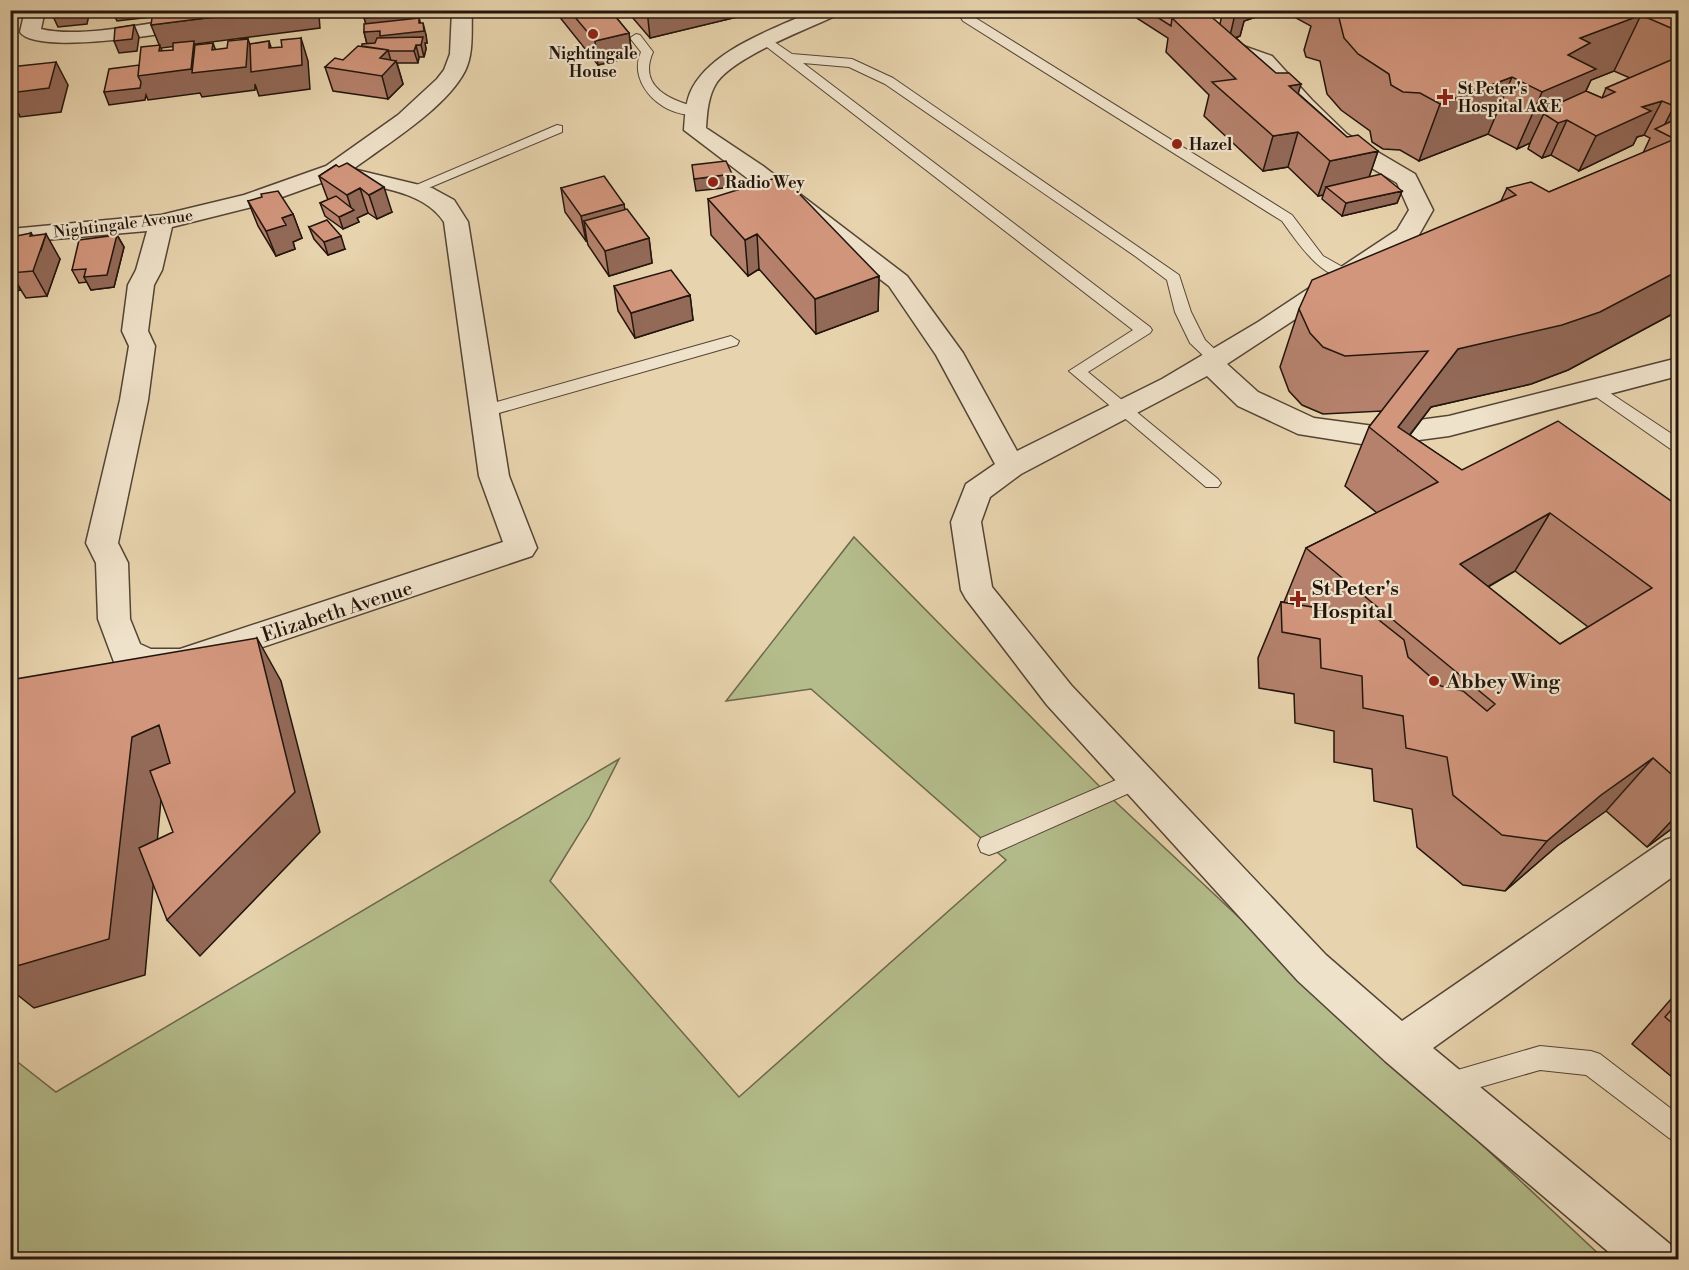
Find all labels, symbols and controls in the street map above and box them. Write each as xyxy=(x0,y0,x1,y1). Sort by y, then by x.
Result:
marker: Nightingale House xyxy=(586,27,600,41)
place label: Nightingale House xyxy=(548,44,638,82)
place label: St Peter's Hospital A&E xyxy=(1458,79,1561,117)
marker: St Peter's Hospital A&E xyxy=(1436,88,1454,106)
place label: Hazel xyxy=(1189,135,1233,155)
marker: Hazel xyxy=(1170,137,1184,151)
place label: Radio Wey xyxy=(725,173,806,193)
marker: Radio Wey xyxy=(706,175,720,189)
street label: Nightingale Avenue xyxy=(52,205,194,242)
street label: Elizabeth Avenue xyxy=(259,576,416,649)
place label: St Peter's Hospital xyxy=(1312,577,1399,625)
marker: St Peter's Hospital xyxy=(1289,590,1307,608)
place label: Abbey Wing xyxy=(1445,670,1560,695)
marker: Abbey Wing xyxy=(1427,674,1441,688)

